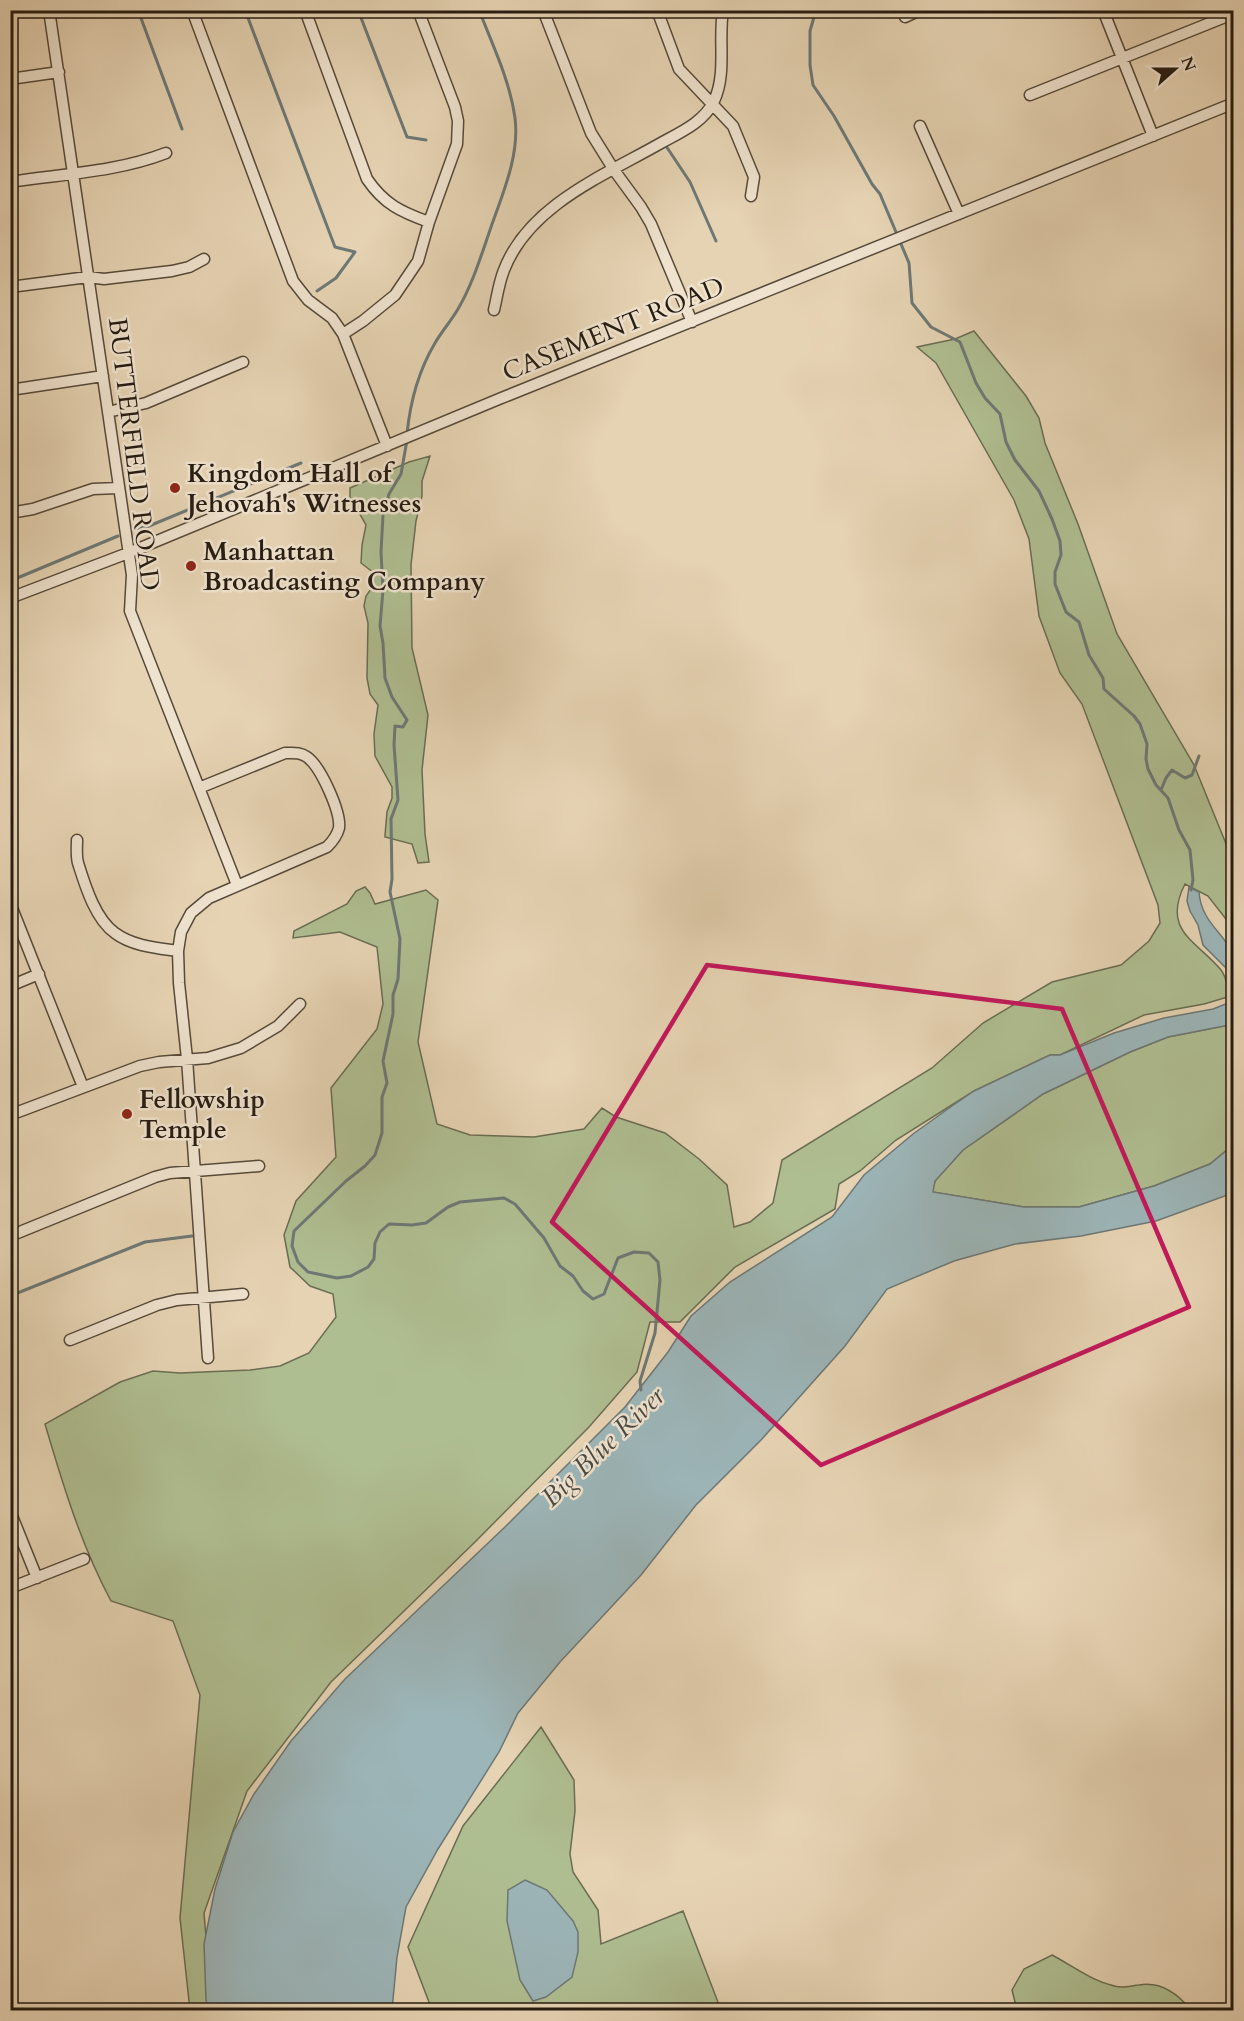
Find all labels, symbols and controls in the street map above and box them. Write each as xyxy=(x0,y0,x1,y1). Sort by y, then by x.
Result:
north arrow xyxy=(1145,39,1205,99)
text: N xyxy=(1175,54,1201,75)
street label: CASEMENT ROAD xyxy=(497,269,729,389)
street label: BUTTERFIELD ROAD xyxy=(100,316,168,592)
place label: Kingdom Hall of Jehovah's Witnesses xyxy=(183,456,421,521)
marker: Kingdom Hall of Jehovah's Witnesses xyxy=(168,481,182,495)
place label: Manhattan Broadcasting Company xyxy=(203,534,485,599)
marker: Manhattan Broadcasting Company xyxy=(184,559,198,573)
place label: Fellowship Temple xyxy=(139,1082,265,1147)
marker: Fellowship Temple xyxy=(120,1107,134,1121)
water label: Big Blue River xyxy=(533,1378,674,1515)

